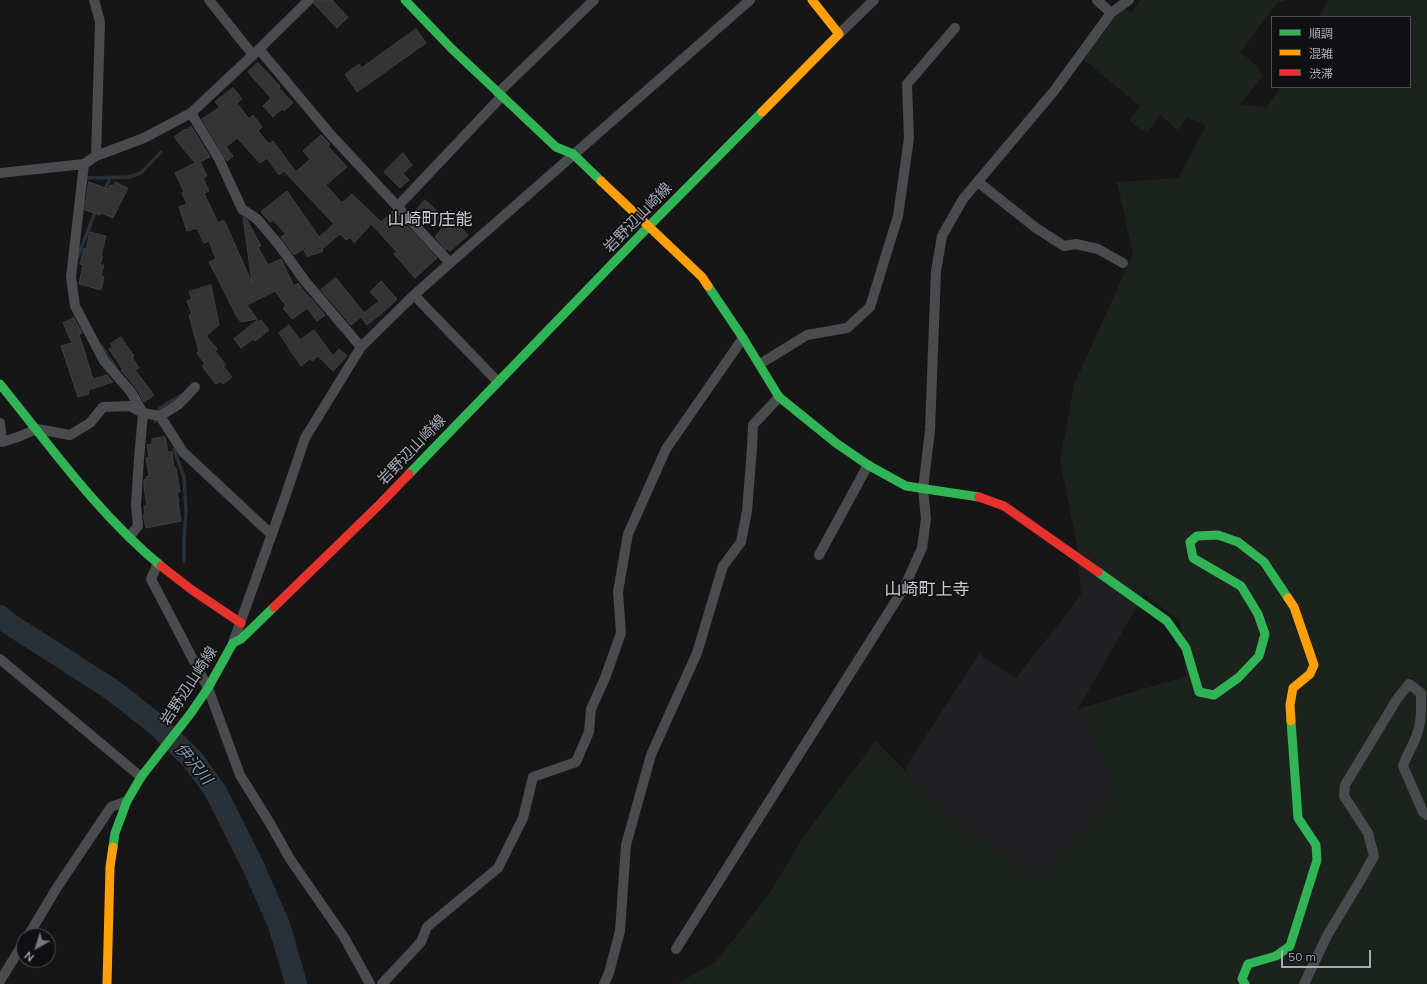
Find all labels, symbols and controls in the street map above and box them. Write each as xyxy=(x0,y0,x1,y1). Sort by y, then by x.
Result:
legend xyxy=(1271,16,1411,88)
text: 順調 xyxy=(1309,26,1333,41)
text: 混雑 xyxy=(1309,46,1333,61)
text: 渋滞 xyxy=(1309,66,1333,81)
street label: 岩野辺山崎線 xyxy=(600,179,676,257)
district label: 山崎町庄能 xyxy=(388,210,472,230)
street label: 岩野辺山崎線 xyxy=(374,411,450,489)
district label: 山崎町上寺 xyxy=(885,580,969,600)
street label: 岩野辺山崎線 xyxy=(157,643,221,729)
water label: 伊沢川 xyxy=(170,739,216,789)
north arrow xyxy=(16,928,56,968)
scale bar xyxy=(1283,942,1373,968)
text: N xyxy=(21,948,37,965)
text: 50 m xyxy=(1288,949,1316,964)

